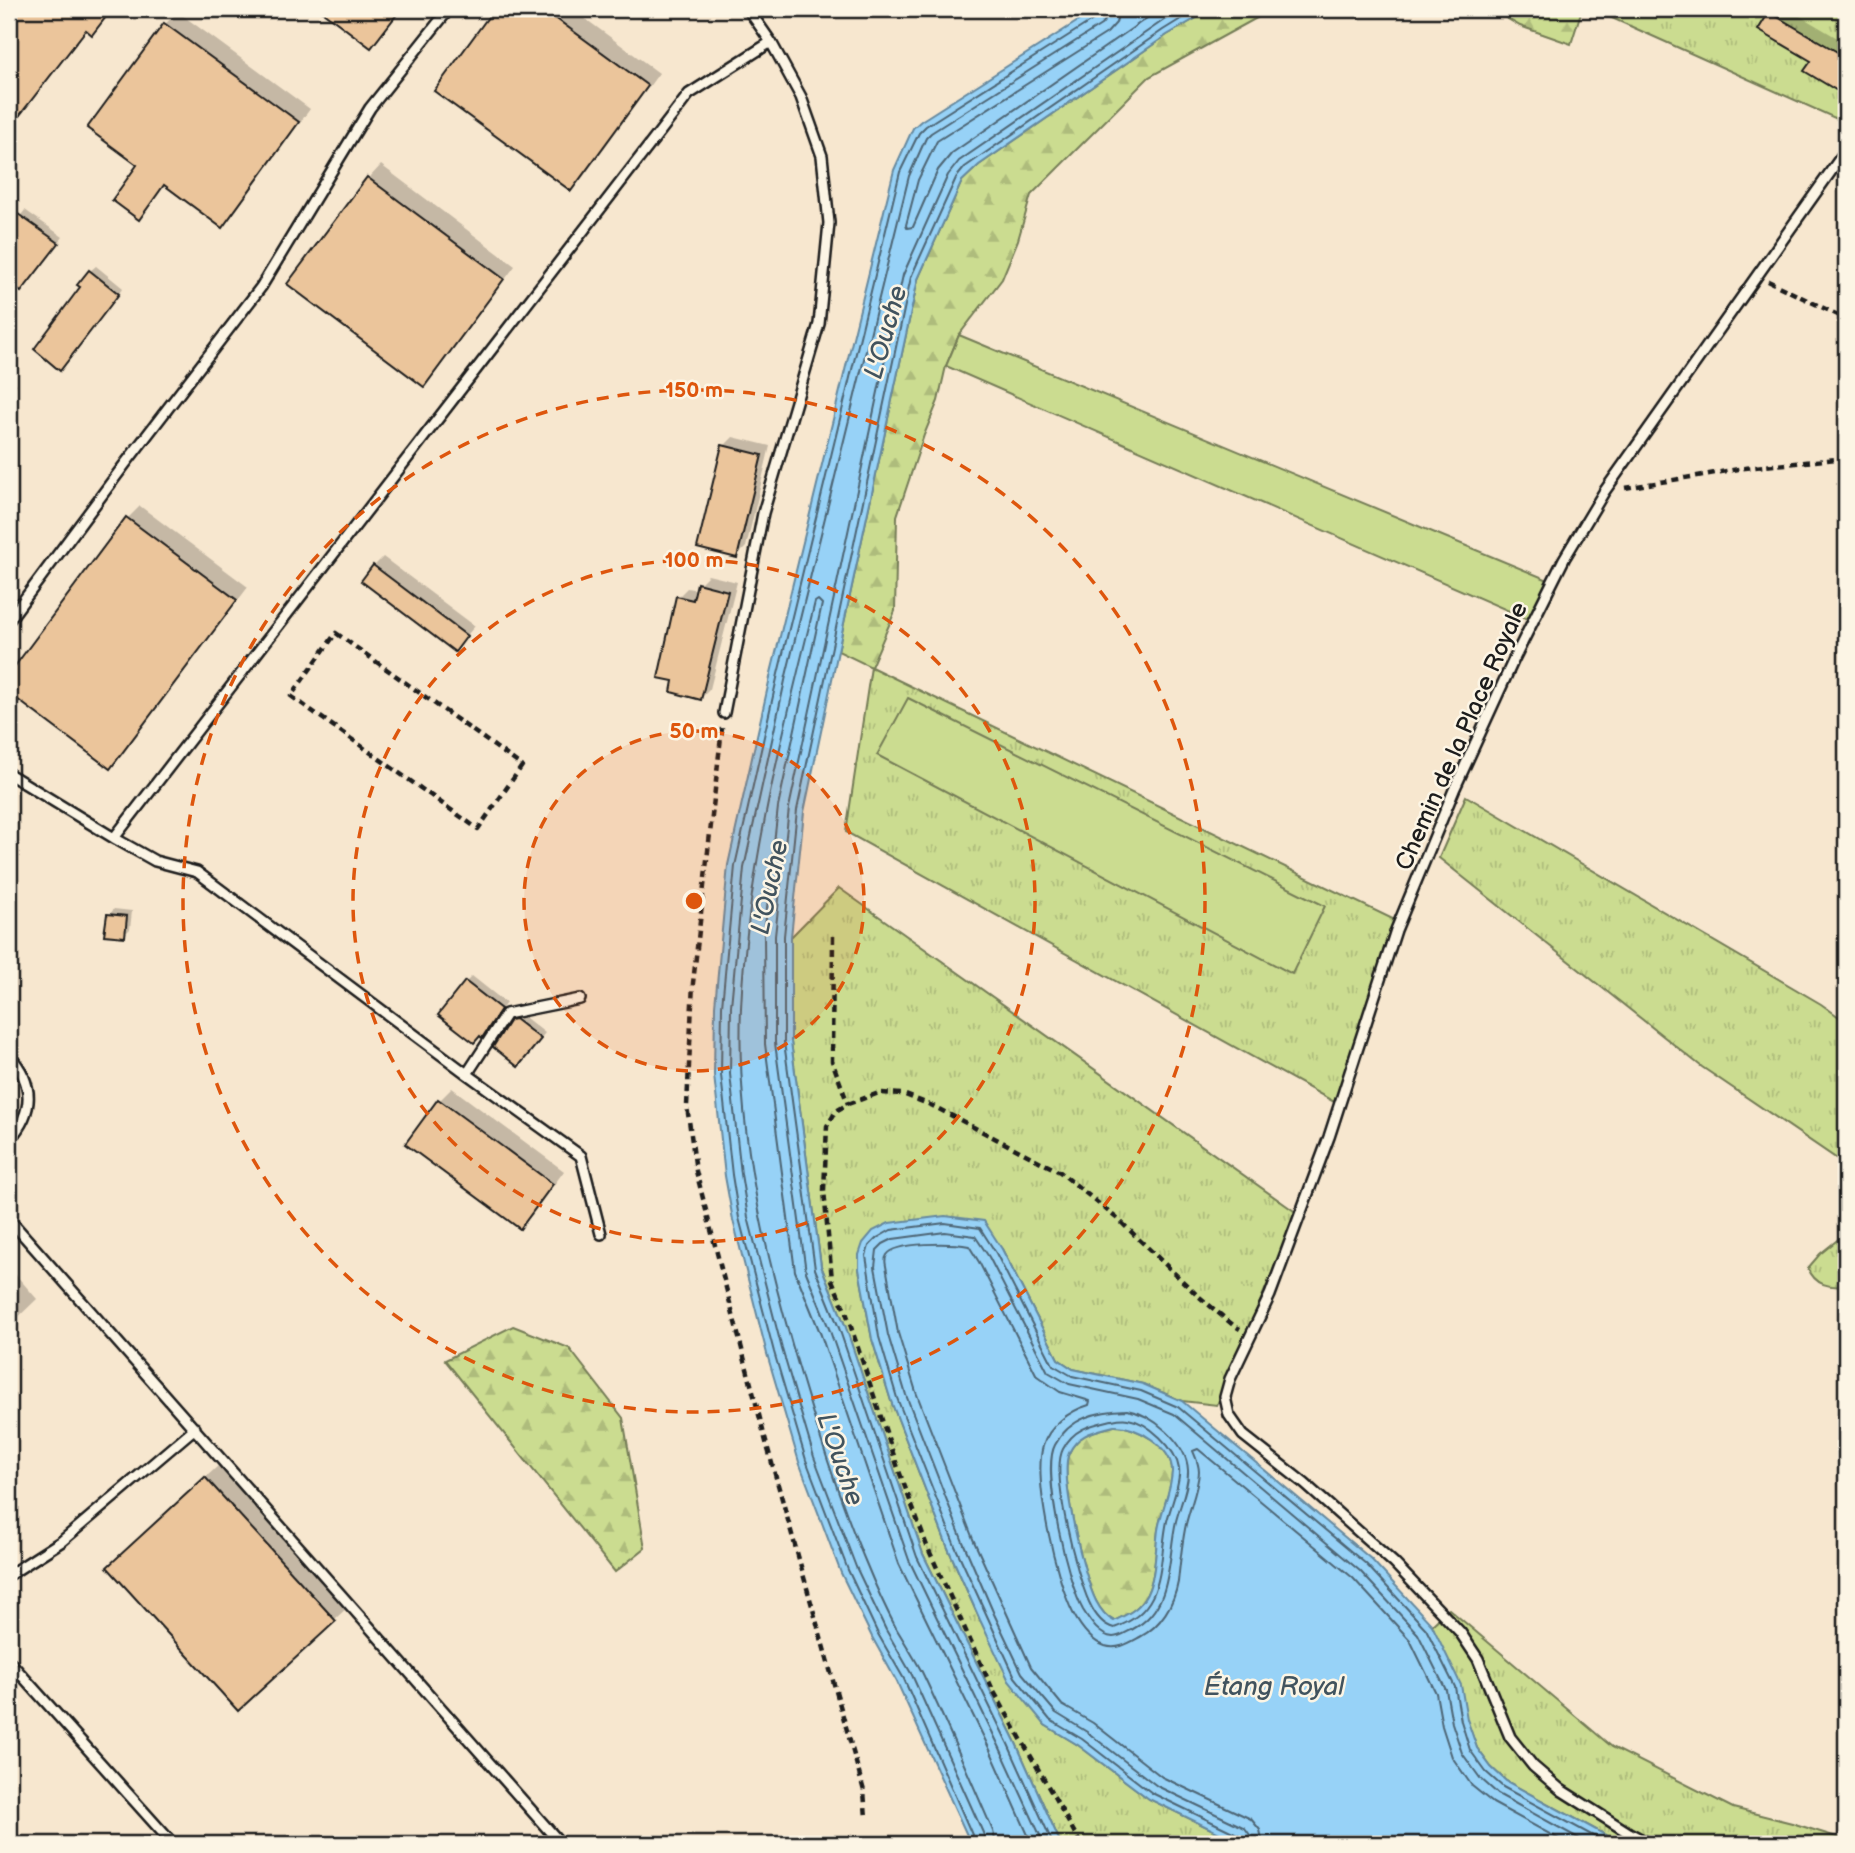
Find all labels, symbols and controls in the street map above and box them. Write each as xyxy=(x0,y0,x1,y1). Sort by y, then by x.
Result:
water label: L'Ouche xyxy=(858,282,915,383)
text: 150 m xyxy=(665,378,723,403)
text: 100 m xyxy=(665,548,723,573)
street label: Chemin de la Place Royale xyxy=(1389,598,1534,875)
text: 50 m xyxy=(670,719,718,744)
water label: L'Ouche xyxy=(745,837,796,937)
centre of rings xyxy=(682,889,706,913)
water label: L'Ouche xyxy=(809,1409,870,1510)
water label: Étang Royal xyxy=(1204,1671,1345,1703)

